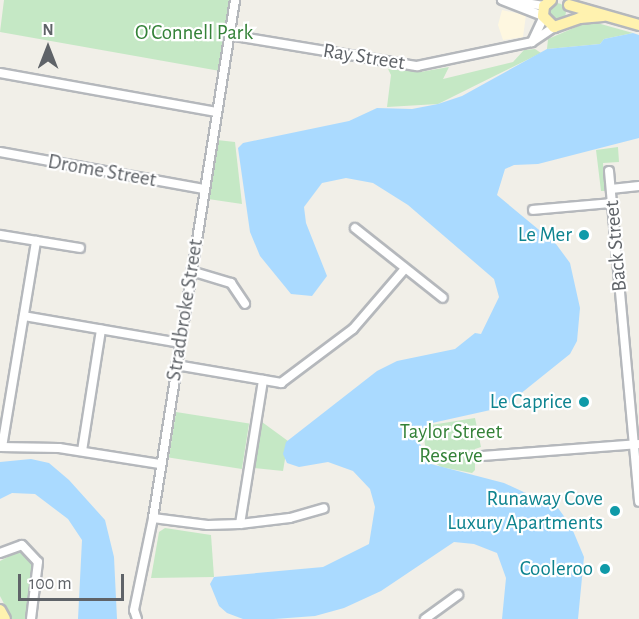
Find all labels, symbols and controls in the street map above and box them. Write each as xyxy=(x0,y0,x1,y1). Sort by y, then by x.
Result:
north arrow xyxy=(18,18,78,78)
park label: O'Connell Park xyxy=(135,20,253,46)
text: N xyxy=(42,22,54,38)
street label: Ray Street xyxy=(321,38,407,76)
street label: Drome Street xyxy=(46,149,158,193)
street label: Back Street xyxy=(599,199,633,293)
place label: Le Mer xyxy=(518,222,572,248)
marker: Le Mer xyxy=(577,228,591,242)
street label: Stradbroke Street xyxy=(161,237,209,383)
place label: Le Caprice xyxy=(490,389,572,415)
marker: Le Caprice xyxy=(577,395,591,409)
park label: Taylor Street Reserve xyxy=(400,419,502,469)
place label: Runaway Cove Luxury Apartments xyxy=(447,486,603,536)
marker: Runaway Cove Luxury Apartments xyxy=(608,504,622,518)
place label: Cooleroo xyxy=(520,556,593,582)
scale bar xyxy=(21,562,128,600)
marker: Cooleroo xyxy=(598,562,612,576)
text: 100 m xyxy=(29,575,72,593)

